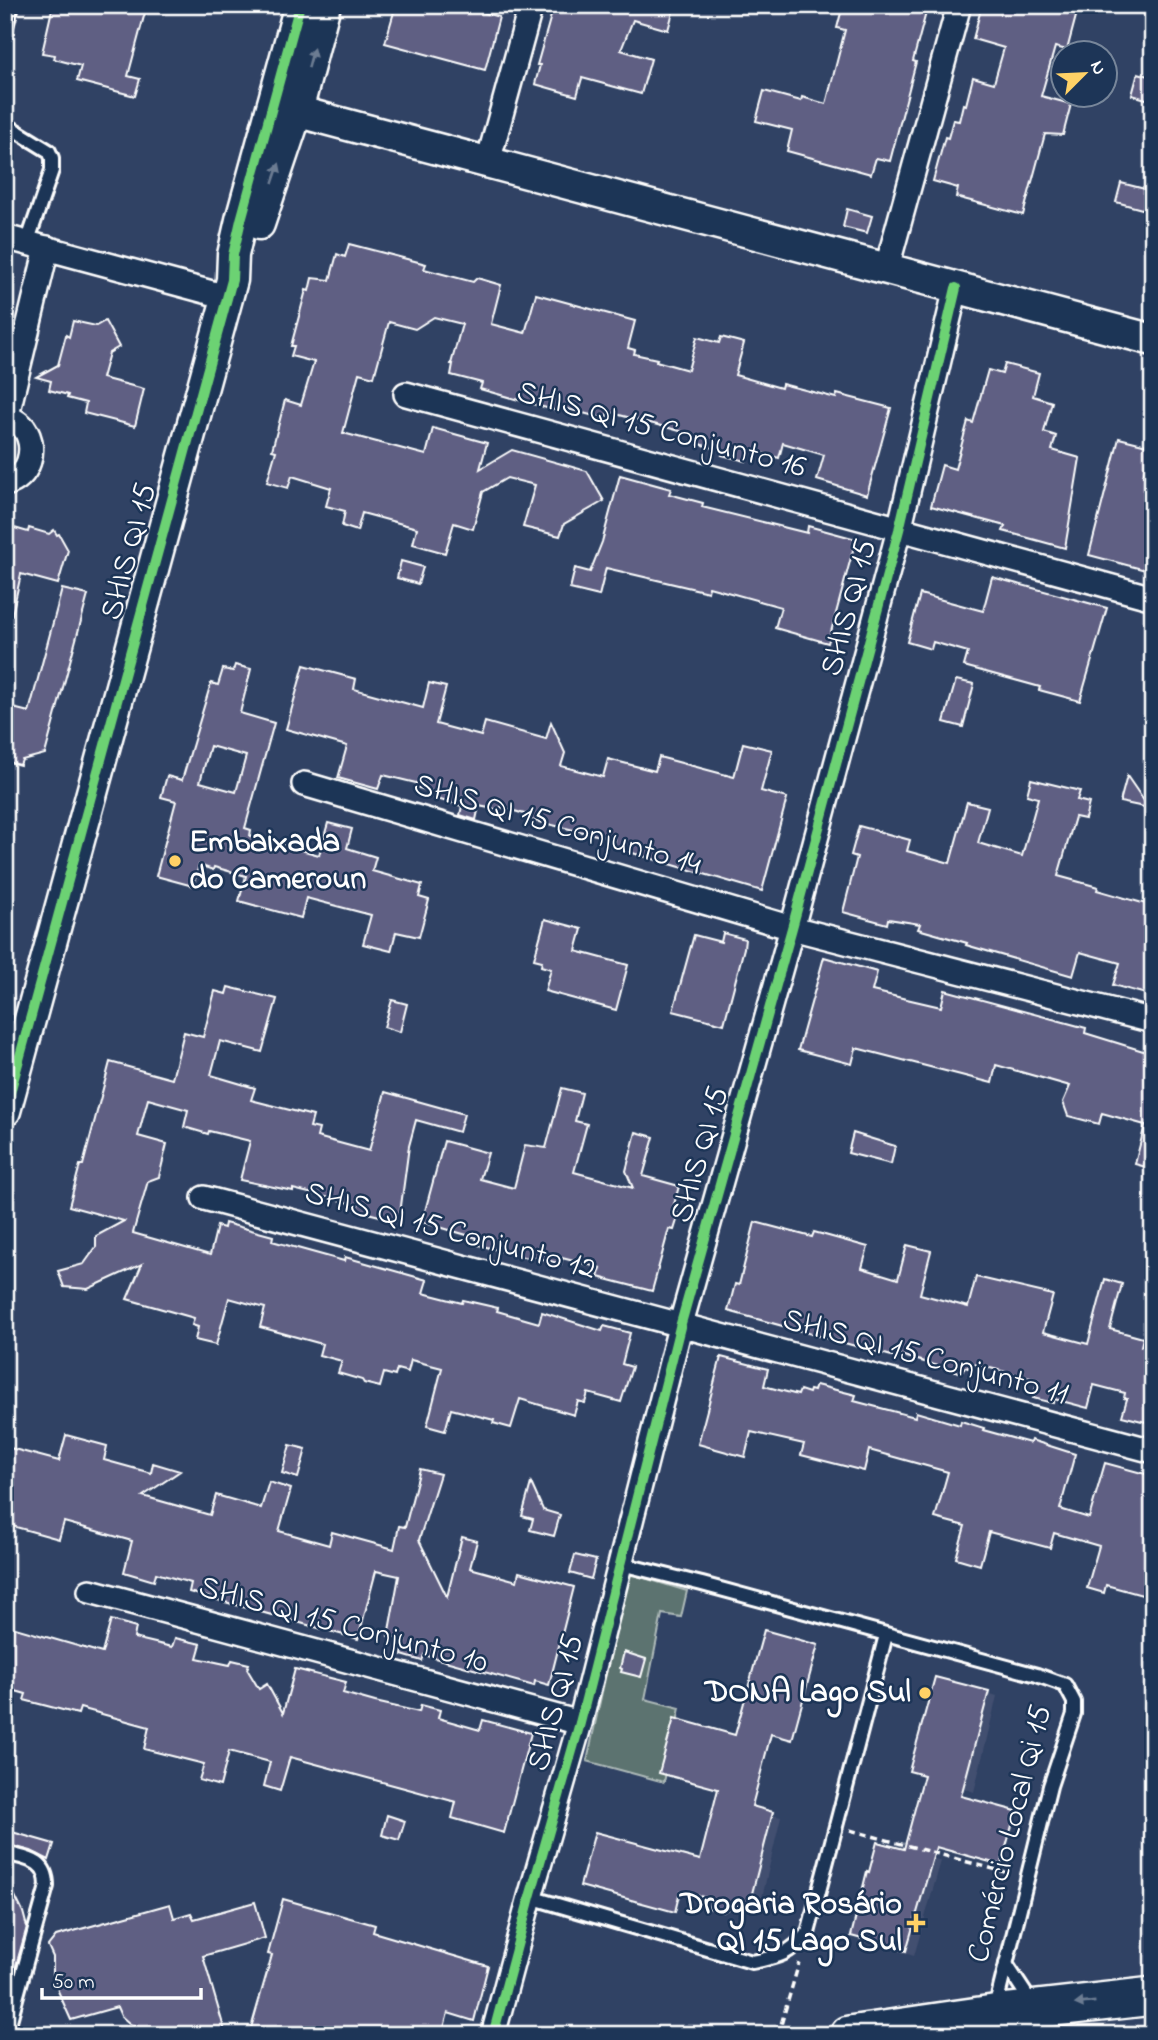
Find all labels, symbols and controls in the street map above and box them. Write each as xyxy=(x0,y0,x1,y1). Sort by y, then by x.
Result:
north arrow xyxy=(1050,38,1120,108)
one-way arrow xyxy=(306,47,317,69)
text: N xyxy=(1082,57,1112,80)
one-way arrow xyxy=(271,163,282,184)
street label: SHIS QI 15 Conjunto 16 xyxy=(511,370,811,492)
street label: SHIS QI 15 xyxy=(89,478,171,626)
street label: SHIS QI 15 xyxy=(809,534,891,682)
street label: SHIS QI 15 Conjunto 14 xyxy=(408,762,706,890)
place label: Embaixada do Cameroun xyxy=(189,820,366,904)
marker: Embaixada do Cameroun xyxy=(167,853,183,869)
street label: SHIS QI 15 xyxy=(659,1081,743,1229)
street label: SHIS QI 15 Conjunto 12 xyxy=(299,1171,601,1293)
street label: SHIS QI 15 Conjunto 11 xyxy=(777,1297,1073,1419)
street label: SHIS QI 15 Conjunto 10 xyxy=(193,1565,493,1687)
street label: SHIS QI 15 xyxy=(516,1629,598,1777)
place label: DONA Lago Sul xyxy=(703,1670,911,1718)
marker: DONA Lago Sul xyxy=(917,1685,933,1701)
street label: Comércio Local Qi 15 xyxy=(956,1700,1066,1968)
place label: Drogaria Rosário QI 15 Lago Sul xyxy=(678,1882,902,1967)
marker: Drogaria Rosário QI 15 Lago Sul xyxy=(908,1915,924,1931)
scale bar xyxy=(42,1956,201,2000)
text: 50 m xyxy=(52,1968,95,1998)
one-way arrow xyxy=(1074,1998,1096,2009)

